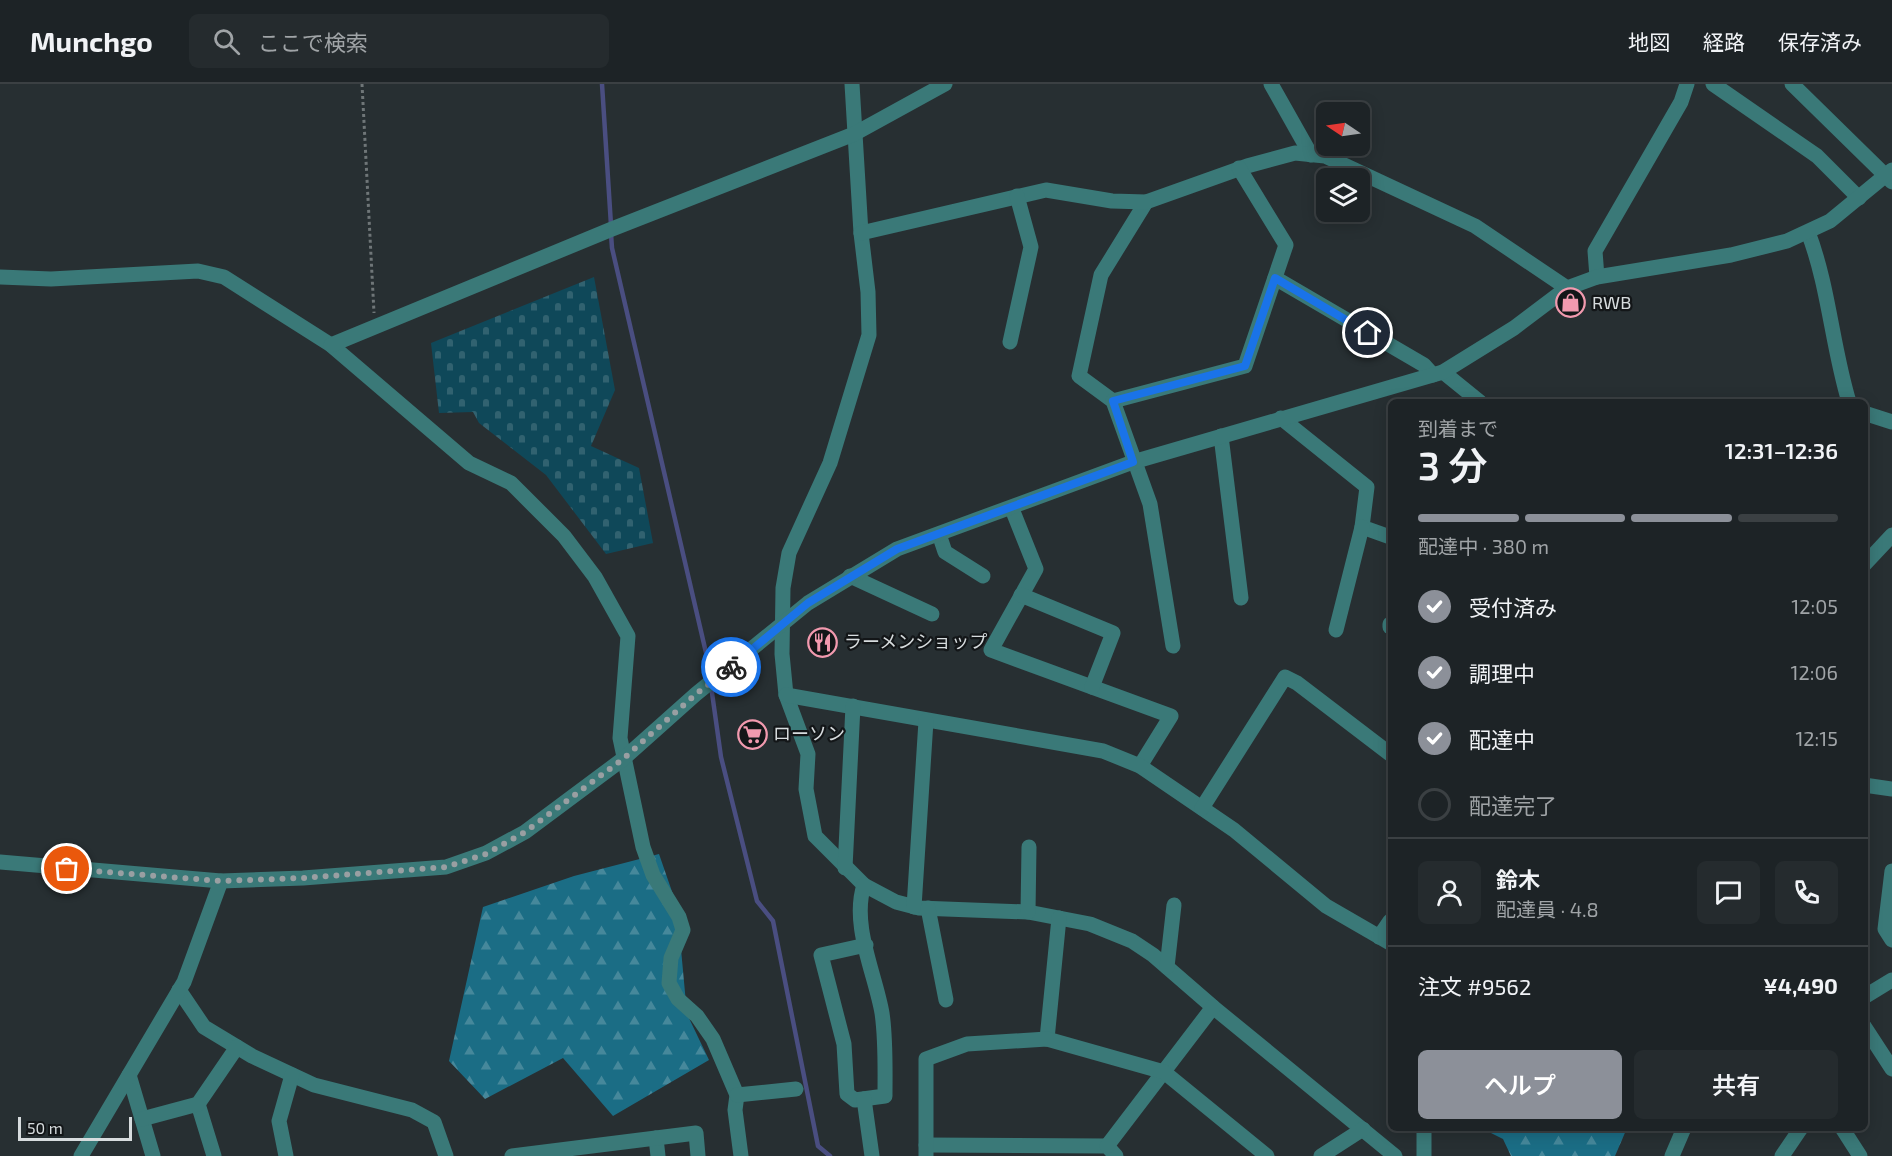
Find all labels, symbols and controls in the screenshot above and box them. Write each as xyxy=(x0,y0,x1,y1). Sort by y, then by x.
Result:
search box xyxy=(189,14,609,68)
text: Munchgo xyxy=(30,24,153,58)
icon: search xyxy=(210,25,243,58)
text: ここで検索 xyxy=(258,29,368,55)
text: 地図 xyxy=(1628,29,1670,54)
text: 経路 xyxy=(1703,29,1745,54)
text: 保存済み xyxy=(1778,29,1862,54)
north arrow xyxy=(1316,102,1370,156)
map controls xyxy=(1316,102,1370,222)
button: layers xyxy=(1316,168,1370,222)
shop icon: RWB xyxy=(1555,287,1587,319)
place label: RWB xyxy=(1592,291,1631,313)
pin xyxy=(1342,307,1393,358)
icon: home xyxy=(1351,316,1384,349)
text: 到着まで xyxy=(1418,416,1498,440)
text: 12:31–12:36 xyxy=(1725,437,1838,463)
text: 3 分 xyxy=(1418,441,1487,488)
text: 配達中 · 380 m xyxy=(1418,534,1549,558)
icon: check xyxy=(1418,590,1451,623)
text: 受付済み xyxy=(1469,594,1557,620)
text: 12:05 xyxy=(1791,594,1838,618)
restaurant icon: ラーメンショップ xyxy=(807,626,839,658)
place label: ラーメンショップ xyxy=(844,630,987,652)
courier xyxy=(701,637,761,697)
icon: bike xyxy=(715,651,748,684)
icon: check xyxy=(1418,656,1451,689)
text: 調理中 xyxy=(1469,660,1535,686)
text: 12:06 xyxy=(1791,660,1838,684)
supermarket icon: ローソン xyxy=(736,718,768,750)
place label: ローソン xyxy=(773,722,845,744)
icon: check xyxy=(1418,722,1451,755)
text: 配達中 xyxy=(1469,726,1535,752)
text: 12:15 xyxy=(1795,726,1838,750)
text: 配達完了 xyxy=(1469,792,1557,818)
pin xyxy=(41,843,92,894)
icon: bag xyxy=(50,852,83,885)
button: person xyxy=(1418,861,1481,924)
button: chat xyxy=(1697,861,1760,924)
button: phone xyxy=(1775,861,1838,924)
text: 鈴木 xyxy=(1496,866,1540,892)
text: 配達員 · 4.8 xyxy=(1496,897,1599,921)
text: ¥4,490 xyxy=(1763,972,1838,998)
text: 注文 #9562 xyxy=(1418,973,1531,999)
button: ヘルプ xyxy=(1418,1050,1622,1119)
button: 共有 xyxy=(1634,1050,1838,1119)
scale bar xyxy=(18,1114,132,1142)
text: 50 m xyxy=(27,1118,63,1137)

